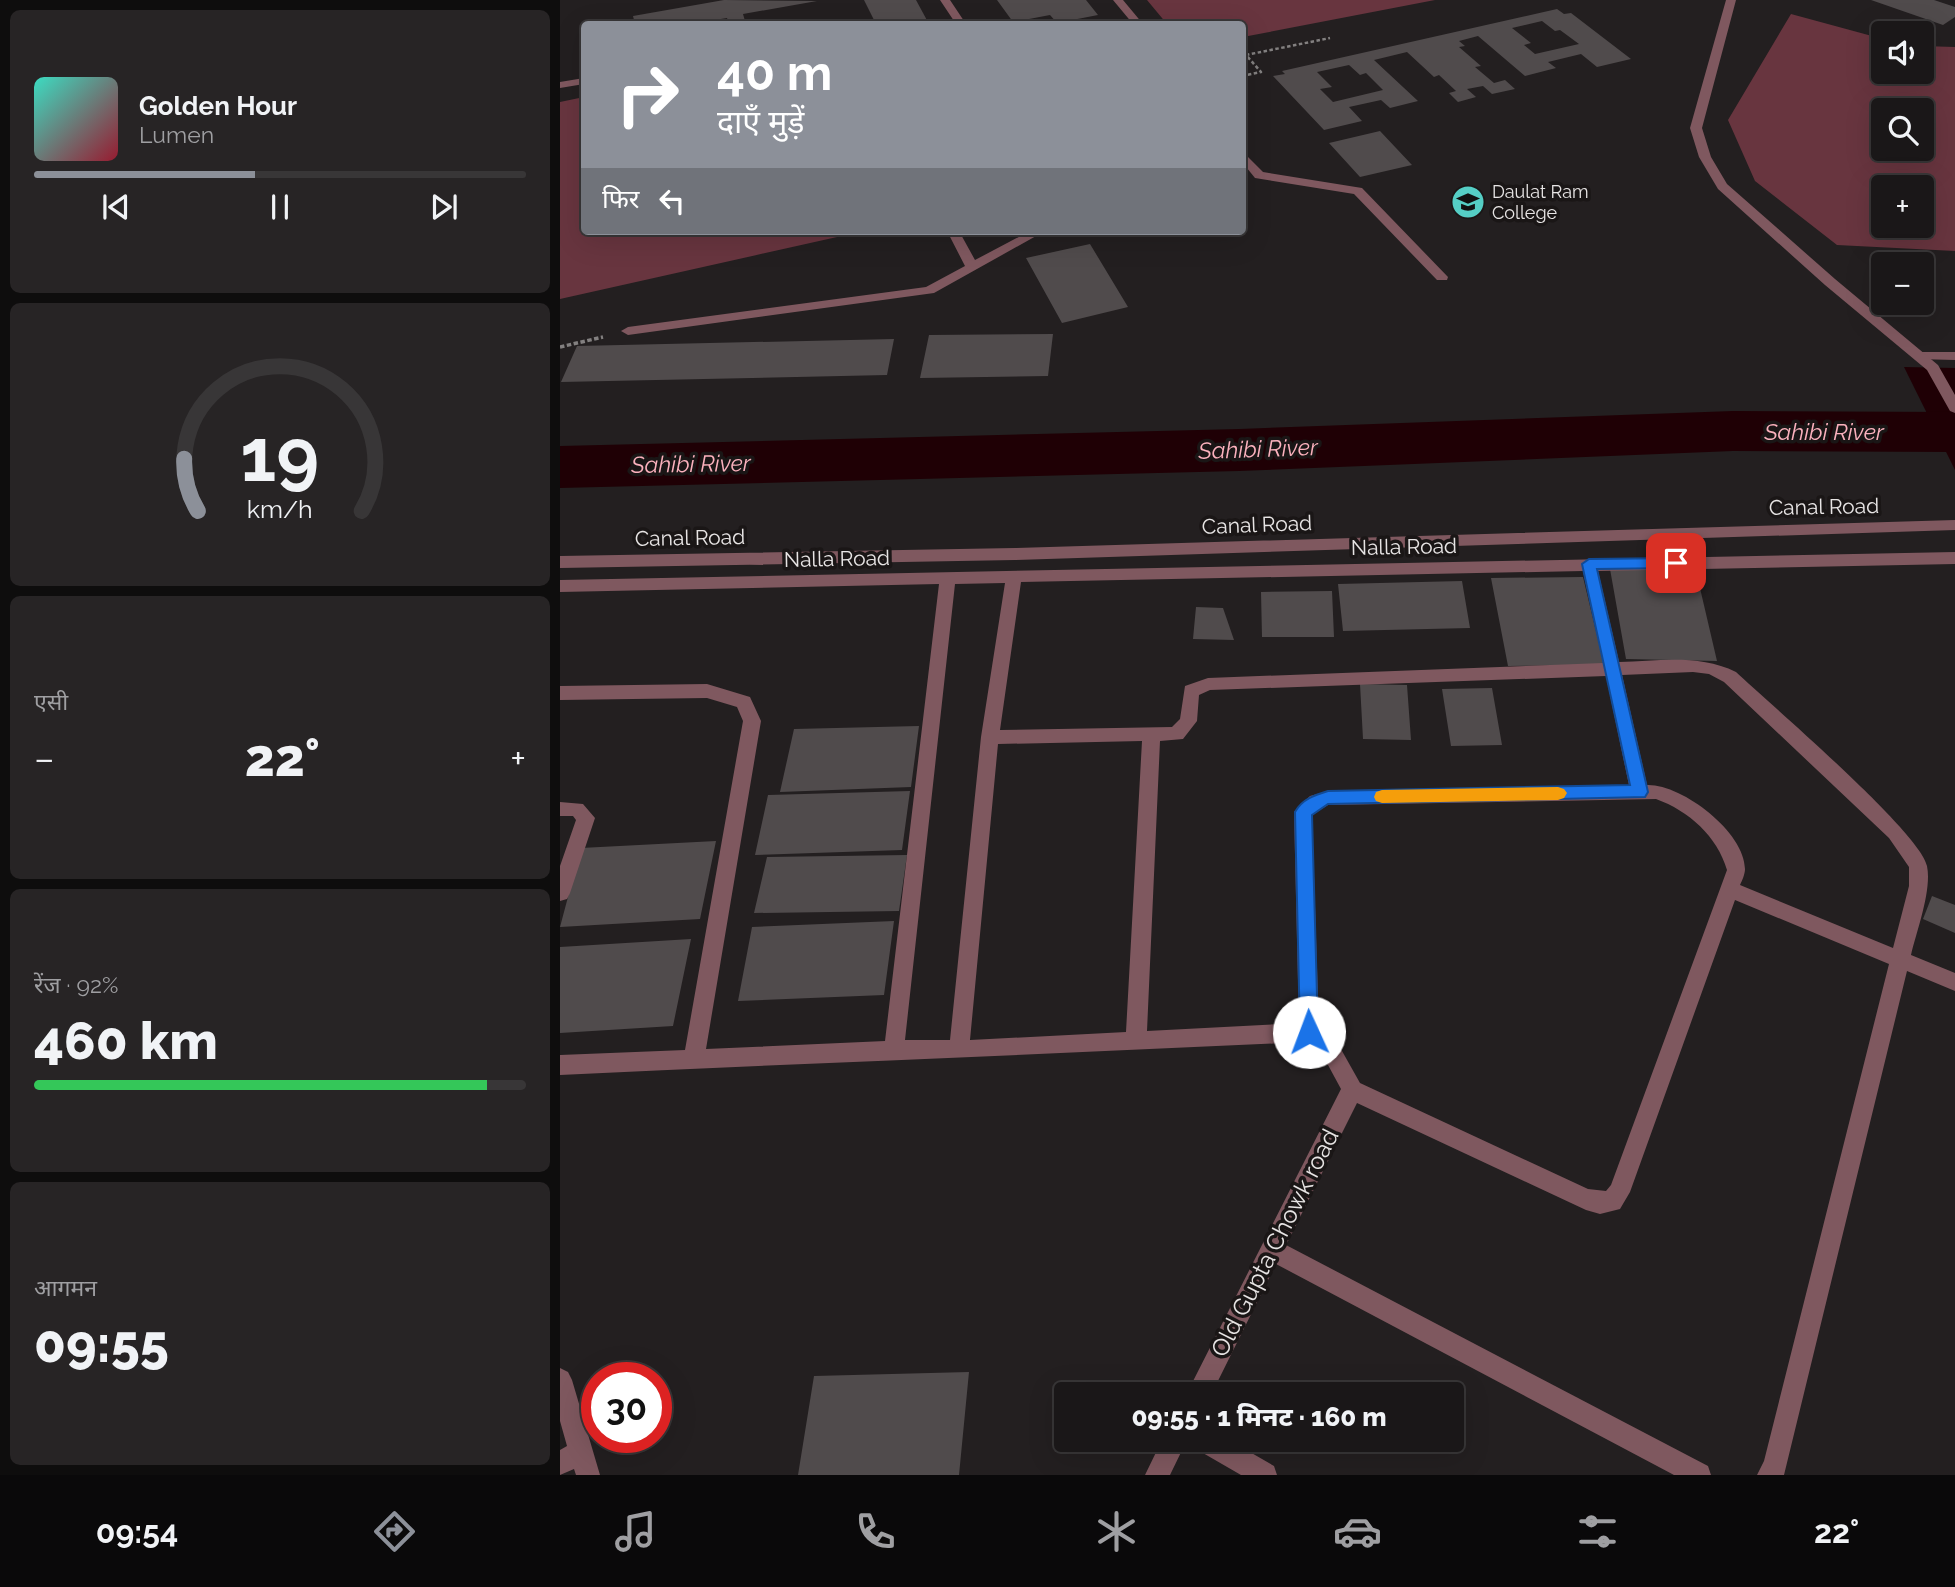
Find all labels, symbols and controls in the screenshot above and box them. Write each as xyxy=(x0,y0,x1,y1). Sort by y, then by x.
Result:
map controls xyxy=(1871,21,1934,315)
button: sound xyxy=(1871,21,1934,84)
text: 40 m xyxy=(717,44,832,101)
icon: right xyxy=(602,49,693,140)
text: Golden Hour xyxy=(139,91,297,121)
button: search xyxy=(1871,98,1934,161)
text: दाएँ मुड़ें xyxy=(717,103,804,140)
text: Lumen xyxy=(139,121,214,148)
button: + xyxy=(1871,175,1934,238)
place label: Daulat Ram College xyxy=(1492,181,1589,223)
icon: left xyxy=(653,182,691,220)
school or university icon: Daulat Ram College xyxy=(1449,183,1487,221)
text: फिर xyxy=(602,184,639,214)
icon: previous xyxy=(97,188,135,226)
icon: pause xyxy=(261,188,299,226)
icon: next xyxy=(425,188,463,226)
button: − xyxy=(1871,252,1934,315)
text: 19 xyxy=(241,413,319,498)
water label: Sahibi River xyxy=(1763,418,1885,445)
water label: Sahibi River xyxy=(1197,433,1319,464)
water label: Sahibi River xyxy=(630,449,752,478)
text: km/h xyxy=(247,493,313,523)
street label: Canal Road xyxy=(1769,493,1879,520)
street label: Canal Road xyxy=(1201,510,1313,539)
street label: Canal Road xyxy=(635,524,745,551)
street label: Nalla Road xyxy=(1351,533,1457,560)
pin xyxy=(1646,533,1706,593)
icon: arrive xyxy=(1657,544,1695,582)
street label: Nalla Road xyxy=(784,545,890,572)
text: एसी xyxy=(34,688,68,715)
text: 22° xyxy=(245,727,320,788)
text: − xyxy=(34,736,54,781)
text: + xyxy=(510,736,526,781)
text: रेंज · 92% xyxy=(34,971,118,998)
position arrow xyxy=(1272,995,1346,1069)
text: 460 km xyxy=(34,1010,218,1071)
street label: Old Gupta Chowk road xyxy=(1204,1124,1345,1362)
text: आगमन xyxy=(34,1274,97,1301)
text: 09:55 xyxy=(34,1313,169,1374)
speed limit sign: 30 xyxy=(581,1362,672,1453)
text: 09:55 · 1 मिनट · 160 m xyxy=(1131,1402,1387,1432)
icon: directions xyxy=(370,1507,419,1556)
icon: music xyxy=(611,1507,660,1556)
icon: phone xyxy=(851,1507,900,1556)
icon: climate xyxy=(1092,1507,1141,1556)
icon: car xyxy=(1333,1507,1382,1556)
icon: filters xyxy=(1573,1507,1622,1556)
text: 09:54 xyxy=(96,1513,178,1550)
text: 22° xyxy=(1814,1513,1859,1550)

